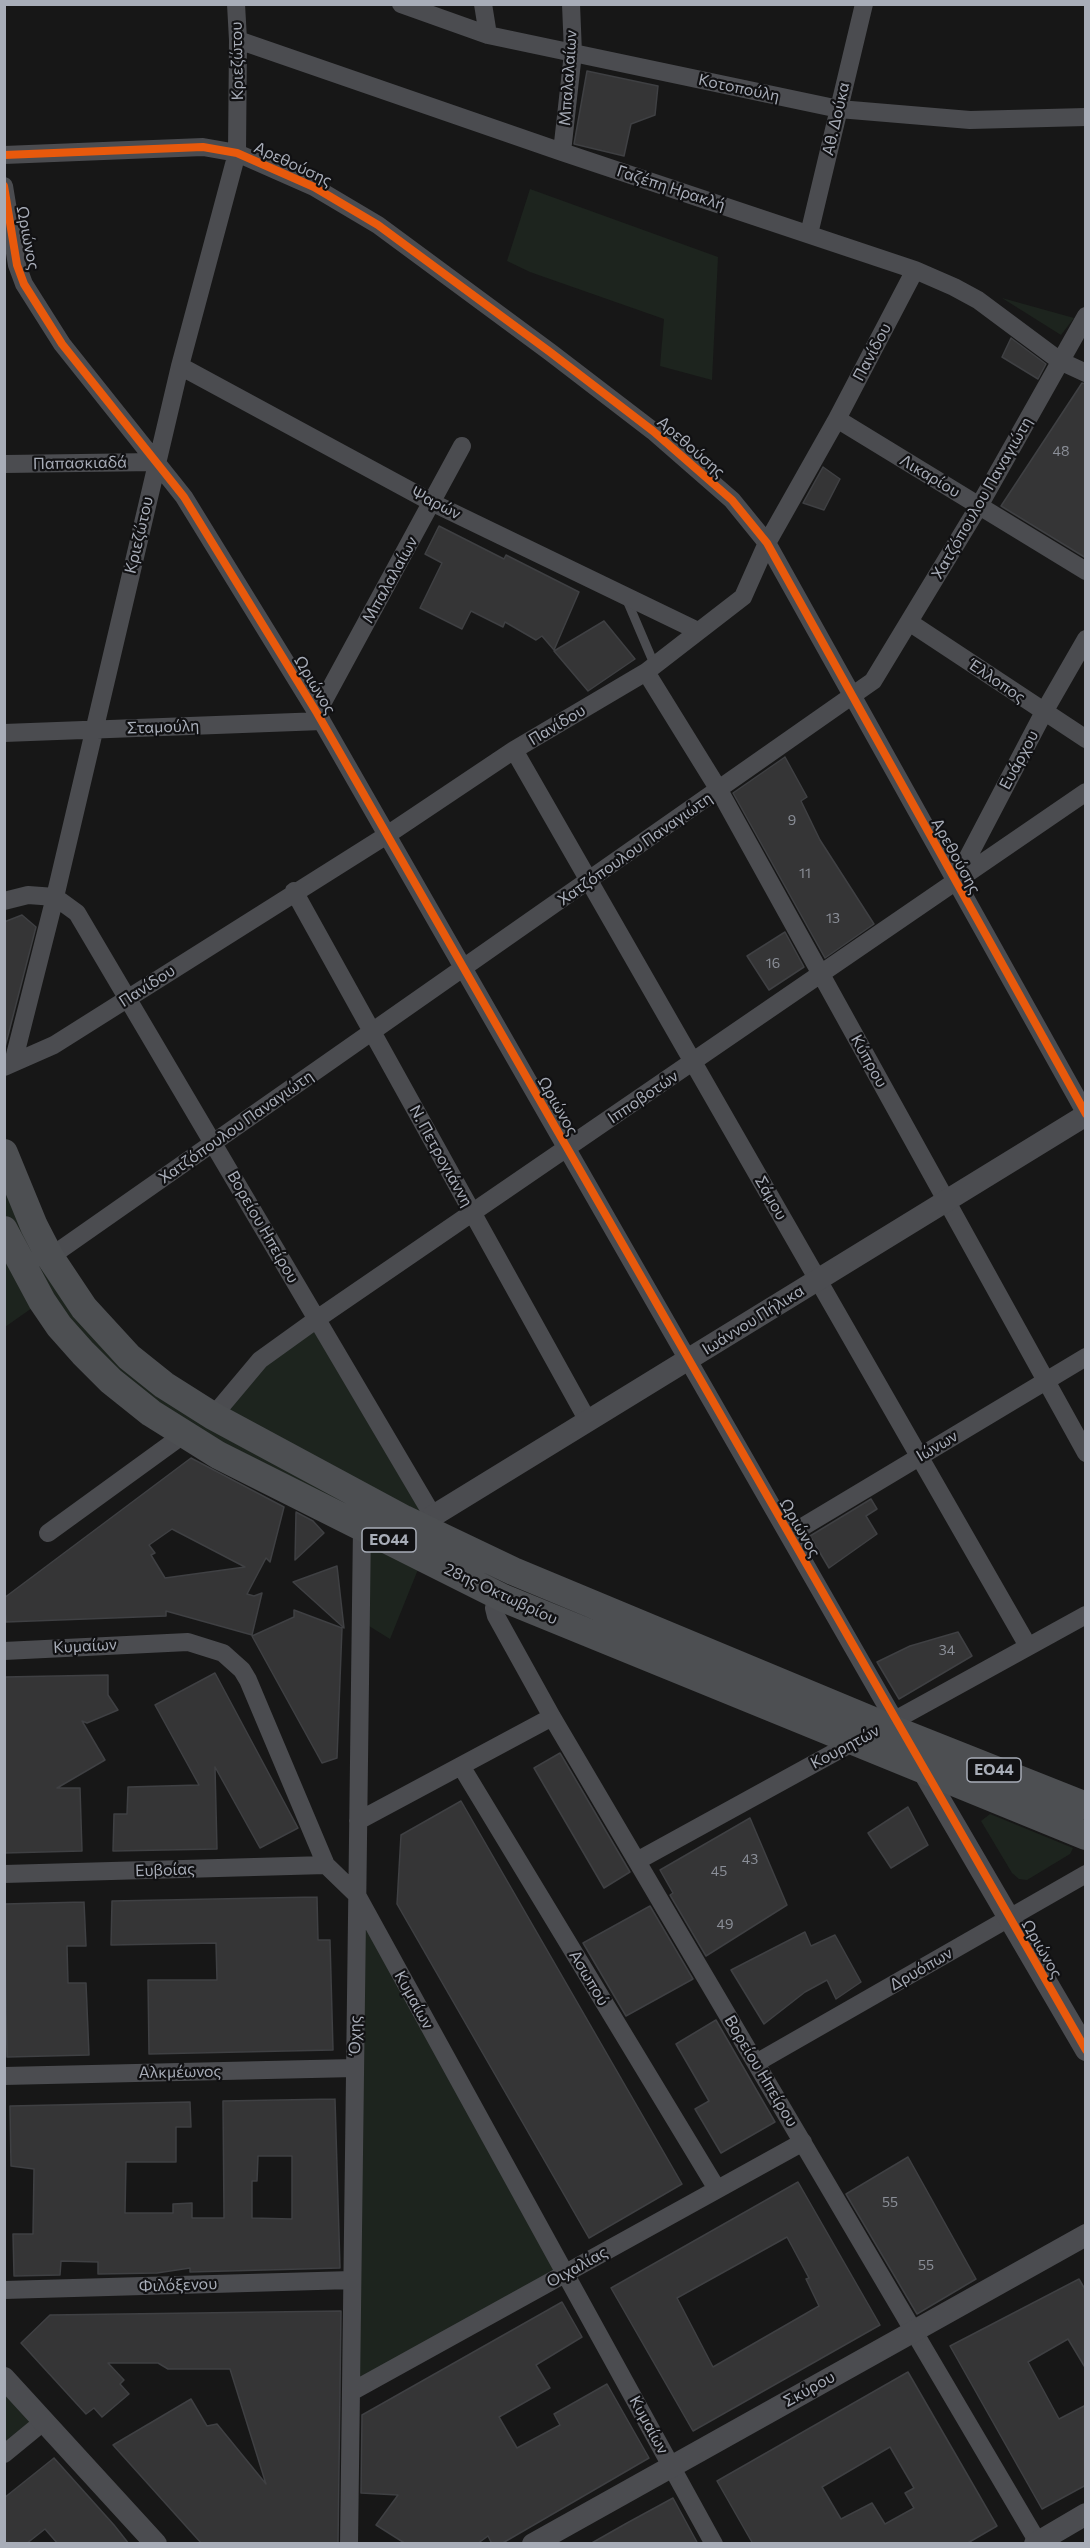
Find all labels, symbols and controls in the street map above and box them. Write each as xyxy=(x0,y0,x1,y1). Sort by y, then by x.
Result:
street label: Κριεζώτου xyxy=(227,22,247,100)
street label: Μπαλαλαίων xyxy=(555,29,581,127)
street label: Κοτοπούλη xyxy=(697,70,781,106)
street label: Αθ. Δούκα xyxy=(818,80,854,158)
street label: Αρεθούσης xyxy=(251,138,335,190)
street label: Γαζέπη Ηρακλή xyxy=(614,161,728,215)
street label: Ωριώνος xyxy=(12,204,44,272)
street label: Πανίδου xyxy=(849,320,895,384)
street label: Αρεθούσης xyxy=(653,412,729,482)
street label: Χατζόπουλου Παναγιώτη xyxy=(928,414,1036,582)
house number: 48 xyxy=(1053,443,1069,459)
street label: Λικαρίου xyxy=(896,451,964,501)
street label: Παπασκιαδά xyxy=(33,453,127,473)
street label: Ψαρών xyxy=(408,482,464,524)
street label: Κριεζώτου xyxy=(121,495,157,575)
street label: Μπαλαλαίων xyxy=(358,533,422,627)
street label: Ωριώνος xyxy=(290,652,340,718)
street label: Έλλοπος xyxy=(965,655,1029,707)
street label: Πανίδου xyxy=(525,701,589,749)
street label: Σταμούλη xyxy=(126,716,200,738)
street label: Ευάρχου xyxy=(995,727,1043,793)
street label: Χατζόπουλου Παναγιώτη xyxy=(554,788,716,910)
house number: 9 xyxy=(788,812,796,828)
street label: Αρεθούσης xyxy=(927,815,985,897)
house number: 11 xyxy=(799,865,811,881)
house number: 13 xyxy=(826,910,840,926)
house number: 16 xyxy=(766,955,780,971)
street label: Πανίδου xyxy=(115,961,179,1011)
street label: Κύπρου xyxy=(847,1031,891,1091)
street label: Χατζόπουλου Παναγιώτη xyxy=(155,1066,317,1188)
street label: Ιπποβοτών xyxy=(604,1066,682,1128)
street label: Ωριώνος xyxy=(534,1073,582,1139)
street label: Ν. Πετρογιάννη xyxy=(405,1102,477,1210)
street label: Βορείου Ηπείρου xyxy=(223,1167,303,1287)
street label: Σάμου xyxy=(751,1173,791,1223)
street label: Ιωάννου Πήλικα xyxy=(699,1281,807,1359)
street label: Ιώνων xyxy=(913,1426,961,1466)
street label: Ωριώνος xyxy=(776,1495,824,1561)
road number: ΕΟ44 xyxy=(362,1528,416,1552)
street label: 28ης Οκτωβρίου xyxy=(441,1559,561,1629)
street label: Κυμαίων xyxy=(53,1635,117,1657)
house number: 34 xyxy=(939,1642,955,1658)
street label: Κουρητών xyxy=(807,1721,883,1773)
road number: ΕΟ44 xyxy=(967,1758,1021,1782)
house number: 43 xyxy=(742,1851,758,1867)
street label: Ευβοίας xyxy=(135,1859,195,1881)
house number: 45 xyxy=(711,1863,727,1879)
house number: 49 xyxy=(717,1916,733,1932)
street label: Ωριώνος xyxy=(1018,1916,1066,1982)
street label: Δρυόπων xyxy=(886,1943,956,1995)
street label: Ασωπού xyxy=(565,1947,613,2009)
street label: Κυμαίων xyxy=(390,1968,438,2032)
street label: Βορείου Ηπείρου xyxy=(720,2012,802,2130)
street label: Όχης xyxy=(345,2015,365,2055)
street label: Αλκμέωνος xyxy=(138,2062,222,2082)
house number: 55 xyxy=(882,2194,898,2210)
street label: Οιχαλίας xyxy=(543,2242,611,2292)
house number: 55 xyxy=(918,2257,934,2273)
street label: Φιλόξενου xyxy=(138,2274,218,2296)
street label: Σκύρου xyxy=(780,2367,838,2411)
street label: Κυμαίων xyxy=(625,2393,673,2457)

